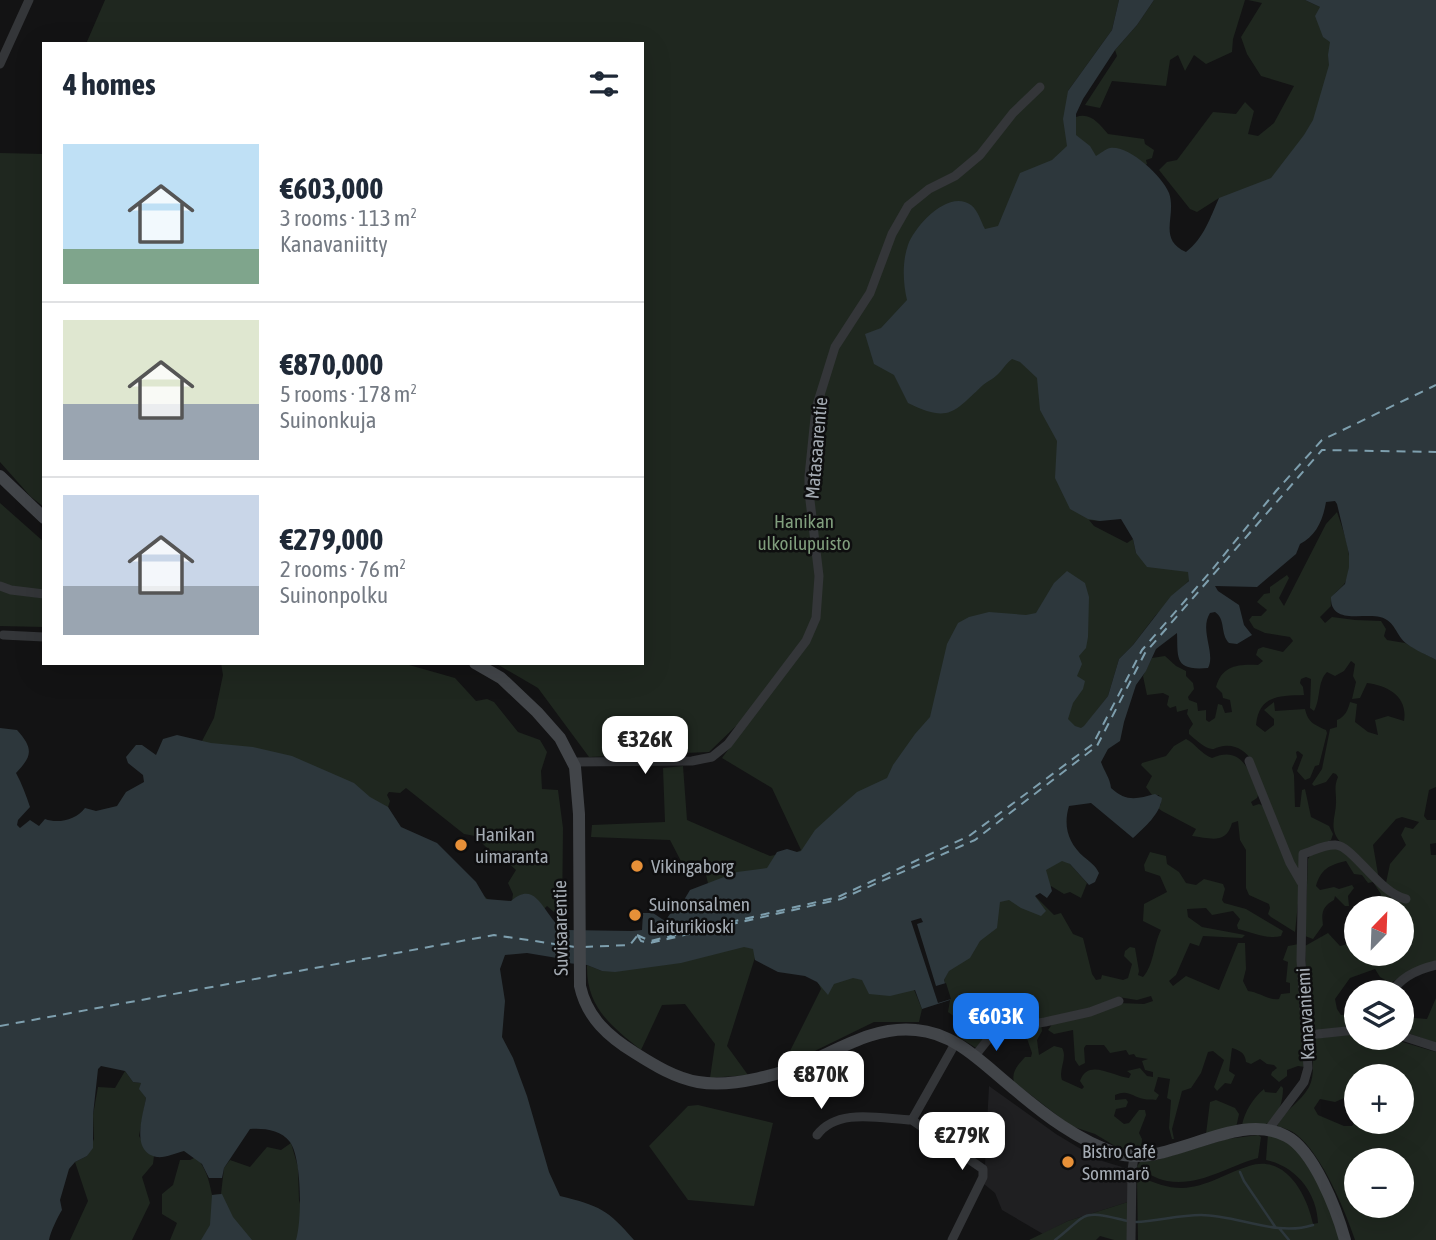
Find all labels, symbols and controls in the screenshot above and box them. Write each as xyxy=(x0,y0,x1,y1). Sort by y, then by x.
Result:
icon: filters xyxy=(585,65,623,103)
text: 4 homes xyxy=(63,67,156,101)
text: €603,000 xyxy=(280,171,383,205)
icon: home xyxy=(119,172,203,256)
text: 3 rooms · 113 m² xyxy=(280,205,417,231)
text: Kanavaniitty xyxy=(280,231,388,257)
text: €870,000 xyxy=(280,347,383,381)
icon: home xyxy=(119,348,203,432)
text: 5 rooms · 178 m² xyxy=(280,381,417,407)
street label: Matasaarentie xyxy=(801,396,831,500)
text: Suinonkuja xyxy=(280,407,376,433)
park label: Hanikan ulkoilupuisto xyxy=(757,510,851,554)
text: €279,000 xyxy=(280,522,383,556)
icon: home xyxy=(119,523,203,607)
text: 2 rooms · 76 m² xyxy=(280,556,406,582)
text: Suinonpolku xyxy=(280,582,388,608)
pin: €326K xyxy=(596,716,694,776)
text: €326K xyxy=(618,726,672,752)
place label: Hanikan uimaranta xyxy=(475,823,549,867)
marker: Hanikan uimaranta xyxy=(453,837,469,853)
place label: Vikingaborg xyxy=(651,855,735,877)
marker: Vikingaborg xyxy=(629,858,645,874)
street label: Suvisaarentie xyxy=(548,880,572,976)
place label: Suinonsalmen Laiturikioski xyxy=(649,893,750,937)
north arrow xyxy=(1344,896,1414,966)
map controls xyxy=(1344,896,1414,1218)
marker: Suinonsalmen Laiturikioski xyxy=(627,907,643,923)
street label: Kanavaniemi xyxy=(1292,967,1318,1061)
button: layers xyxy=(1344,980,1414,1050)
pin: €603K xyxy=(947,993,1045,1053)
text: €603K xyxy=(969,1003,1023,1029)
pin: €870K xyxy=(772,1052,870,1111)
text: €870K xyxy=(794,1061,848,1087)
button: + xyxy=(1344,1064,1414,1134)
pin: €279K xyxy=(913,1112,1011,1172)
text: €279K xyxy=(935,1122,989,1148)
place label: Bistro Café Sommarö xyxy=(1082,1140,1156,1184)
button: − xyxy=(1344,1148,1414,1218)
marker: Bistro Café Sommarö xyxy=(1060,1154,1076,1170)

